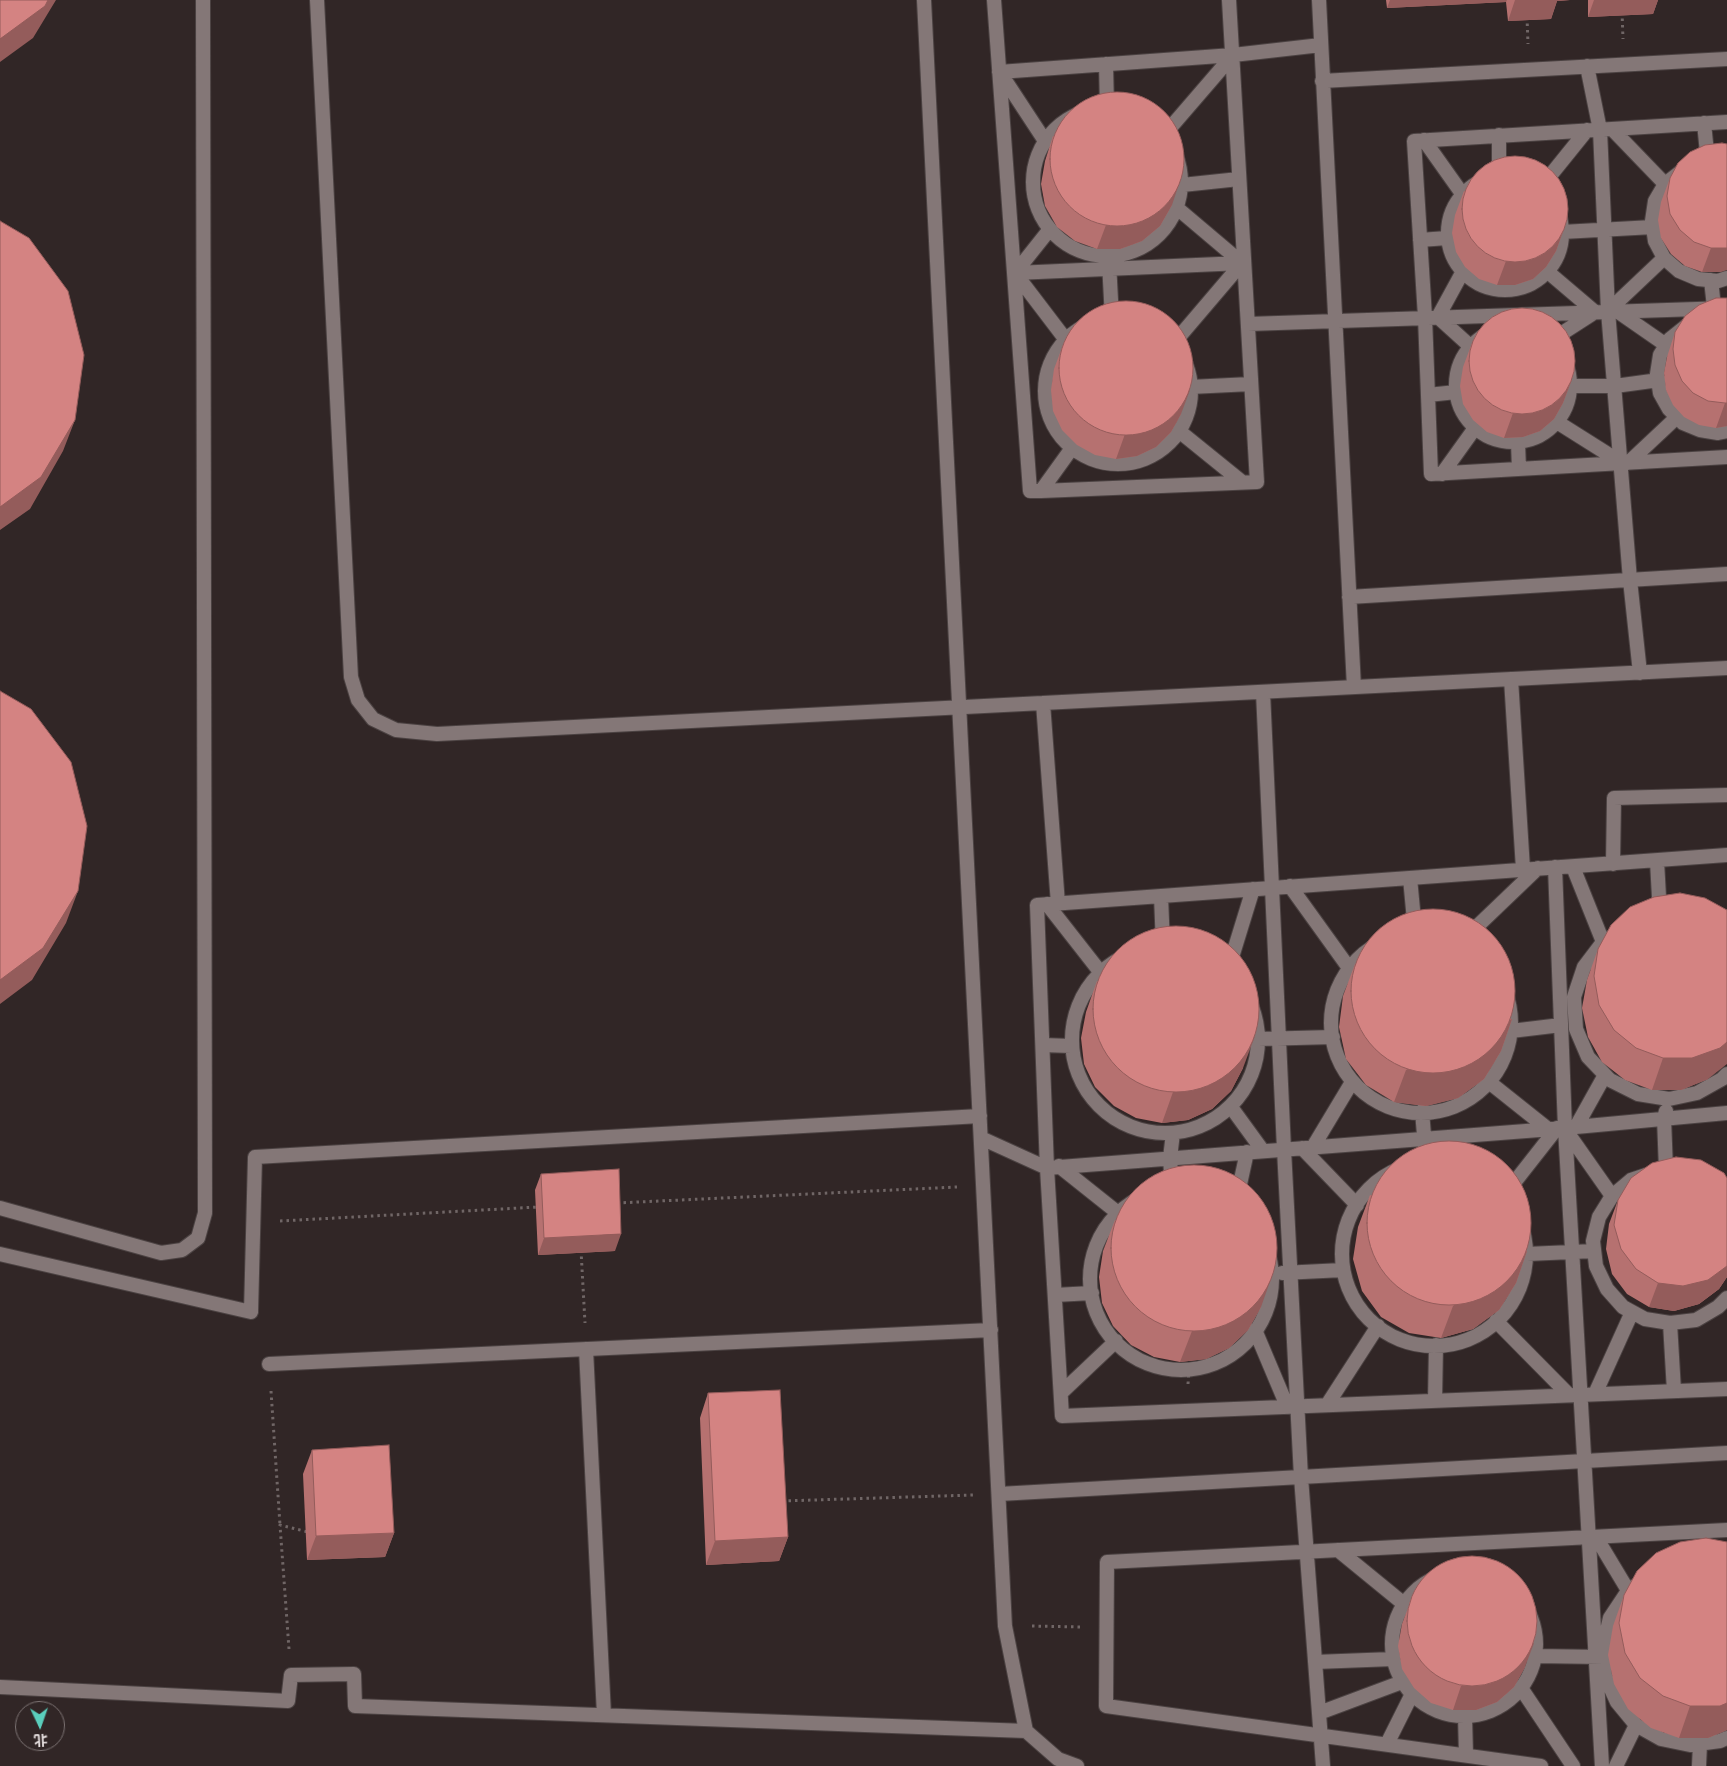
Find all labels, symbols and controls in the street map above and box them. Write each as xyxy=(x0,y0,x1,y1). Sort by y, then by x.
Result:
north arrow xyxy=(15,1701,65,1751)
text: 北 xyxy=(33,1730,48,1751)

